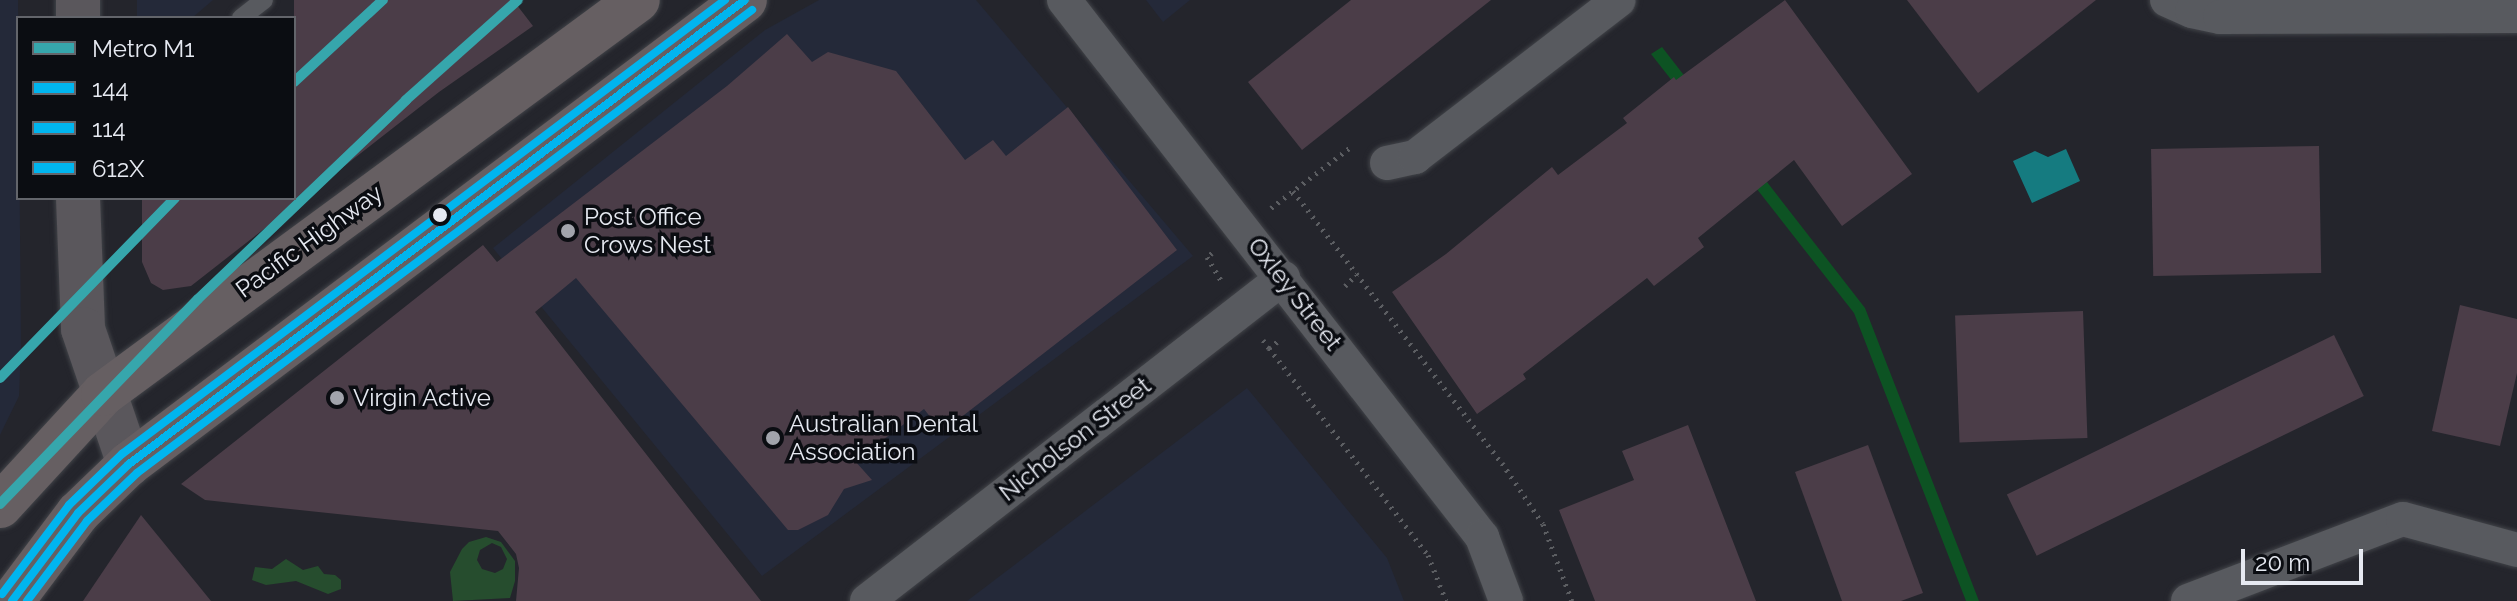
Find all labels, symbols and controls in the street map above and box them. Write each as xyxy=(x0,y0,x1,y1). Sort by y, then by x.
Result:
legend xyxy=(16,16,296,200)
text: Metro M1 xyxy=(92,34,195,63)
text: 144 xyxy=(92,74,128,103)
text: 114 xyxy=(92,114,126,143)
text: 612X xyxy=(92,154,144,183)
street label: Pacific Highway xyxy=(230,178,388,304)
place label: Post Office Crows Nest xyxy=(584,203,711,259)
unlabelled marker xyxy=(432,207,448,223)
marker: Post Office Crows Nest xyxy=(559,222,577,240)
street label: Oxley Street xyxy=(1242,232,1348,356)
street label: Nicholson Street xyxy=(994,371,1156,507)
place label: Virgin Active xyxy=(353,384,492,412)
marker: Virgin Active xyxy=(328,389,346,407)
place label: Australian Dental Association xyxy=(789,410,978,466)
marker: Australian Dental Association xyxy=(764,429,782,447)
scale bar xyxy=(2245,533,2367,583)
text: 20 m xyxy=(2255,548,2310,577)

